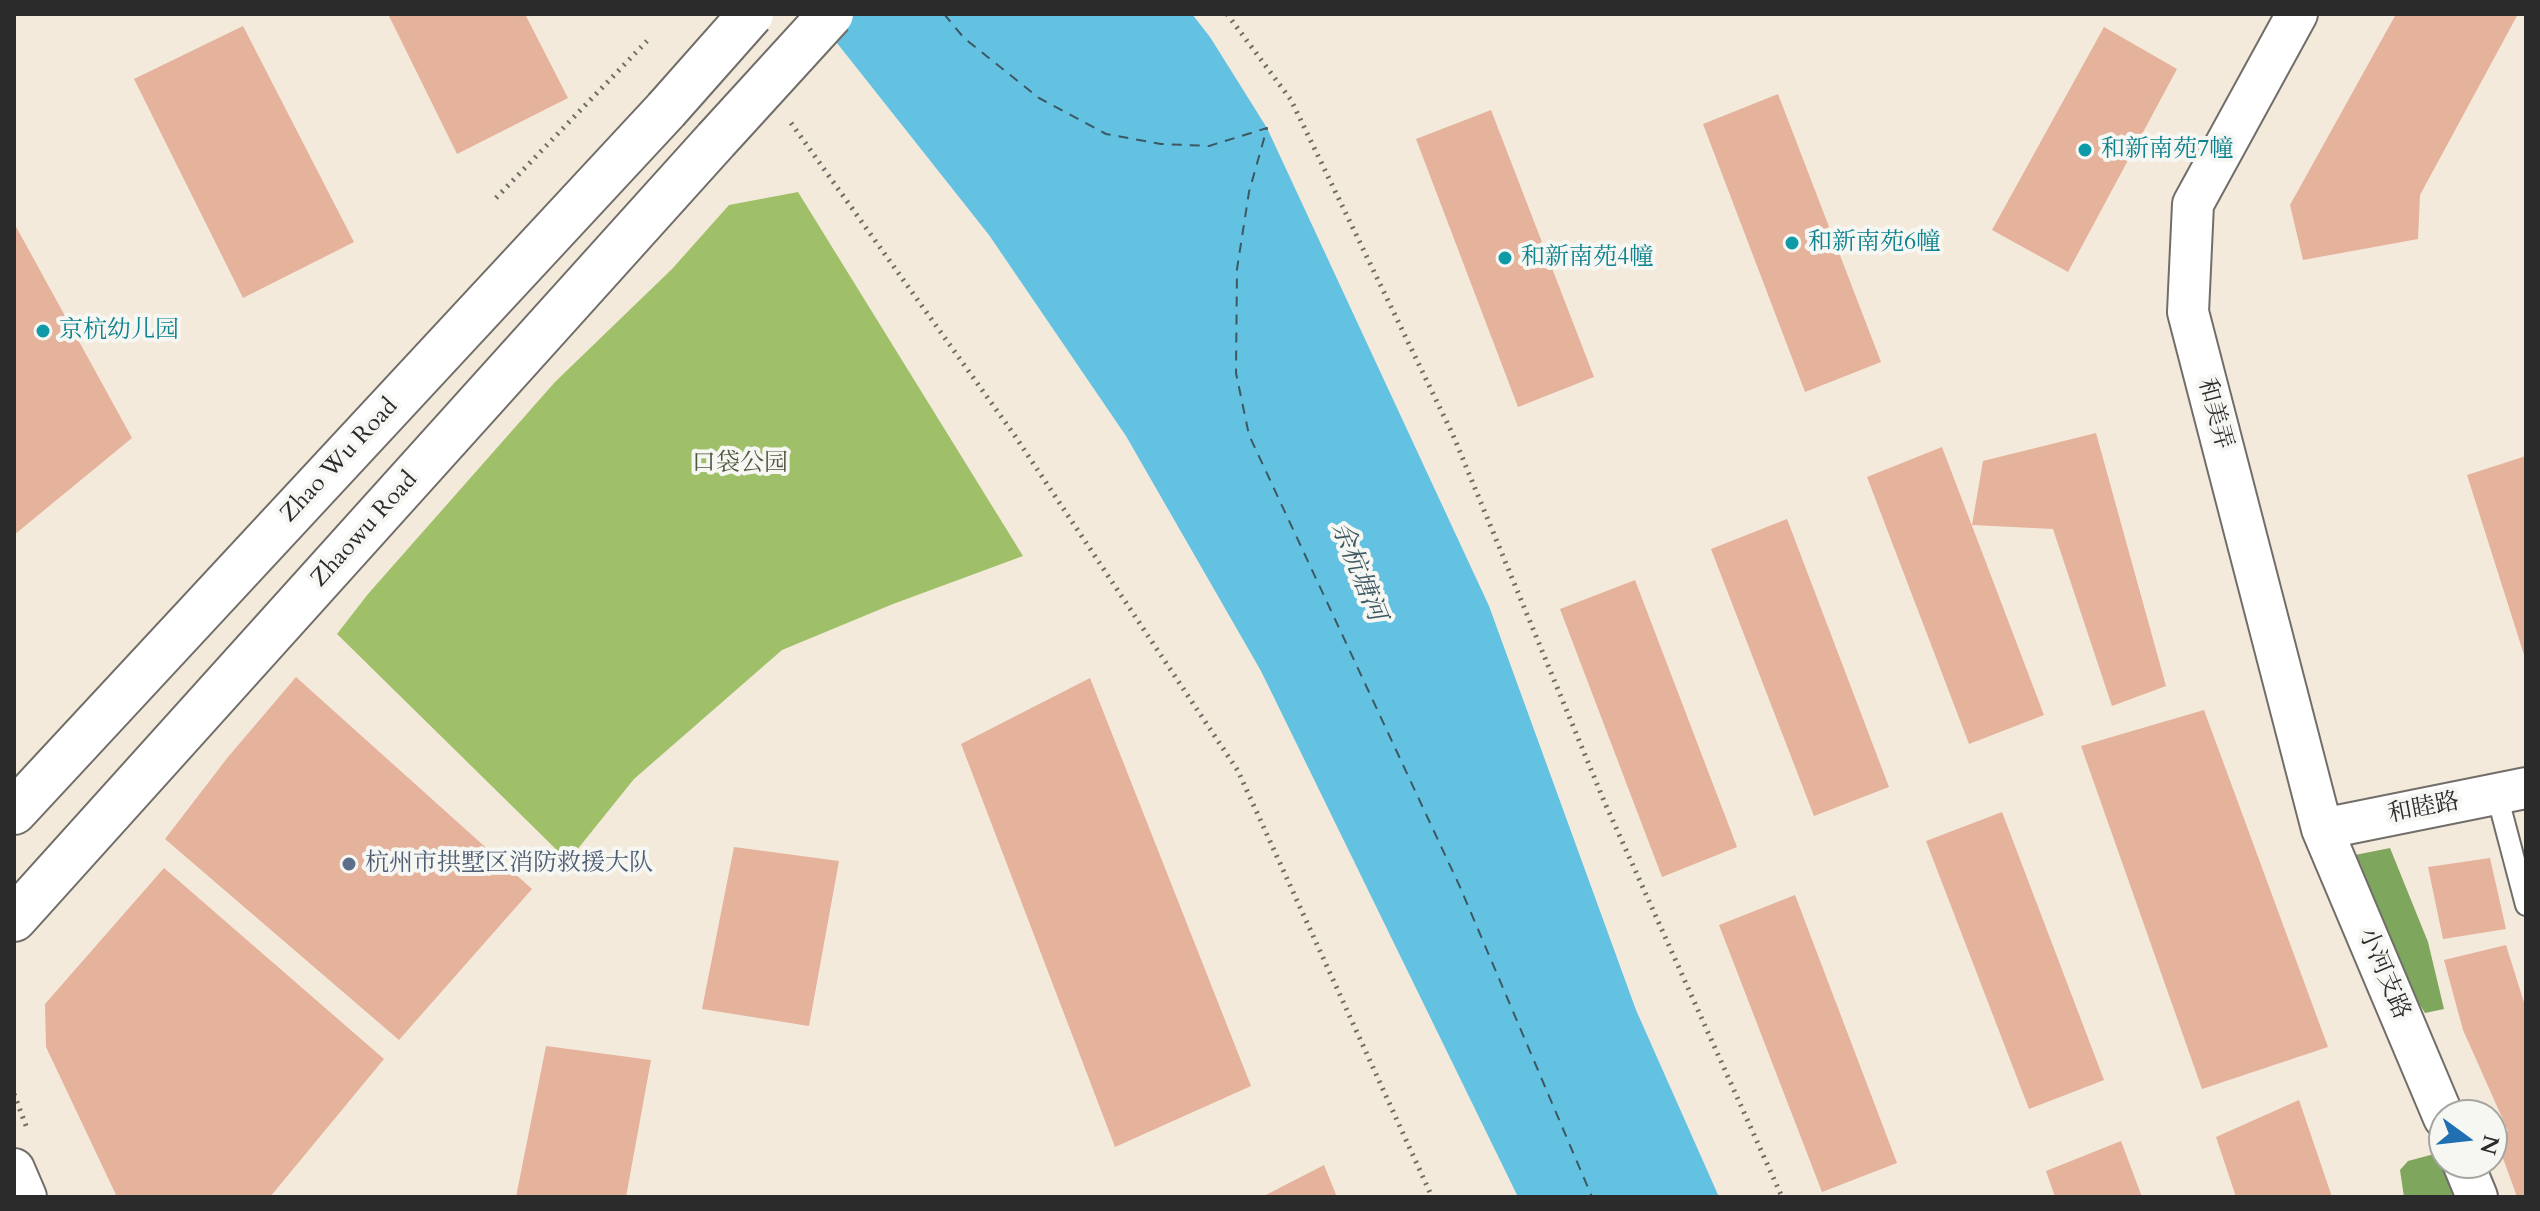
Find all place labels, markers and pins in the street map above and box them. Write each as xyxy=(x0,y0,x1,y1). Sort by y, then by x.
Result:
place label: 和新南苑7幢 xyxy=(2101,136,2233,164)
marker: 和新南苑7幢 xyxy=(2076,141,2094,159)
place label: 和新南苑6幢 xyxy=(1808,229,1940,257)
marker: 和新南苑6幢 xyxy=(1783,234,1801,252)
place label: 和新南苑4幢 xyxy=(1521,244,1653,272)
marker: 和新南苑4幢 xyxy=(1496,249,1514,267)
place label: 京杭幼儿园 xyxy=(59,317,179,345)
marker: 京杭幼儿园 xyxy=(34,322,52,340)
place label: 杭州市拱墅区消防救援大队 xyxy=(365,850,653,878)
marker: 杭州市拱墅区消防救援大队 xyxy=(340,855,358,873)

